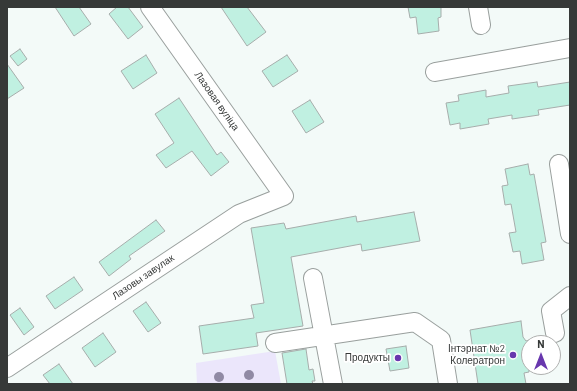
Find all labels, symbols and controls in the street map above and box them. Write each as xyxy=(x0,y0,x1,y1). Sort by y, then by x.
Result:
street label: Лазовая вуліца xyxy=(192,69,242,133)
street label: Лазовы завулак xyxy=(110,252,176,302)
north arrow xyxy=(521,335,561,375)
text: N xyxy=(537,337,545,350)
place label: Інтэрнат №2 Колератрон xyxy=(448,343,505,366)
marker: Інтэрнат №2 Колератрон xyxy=(508,350,518,360)
place label: Продукты xyxy=(345,352,390,364)
marker: Продукты xyxy=(393,353,403,363)

